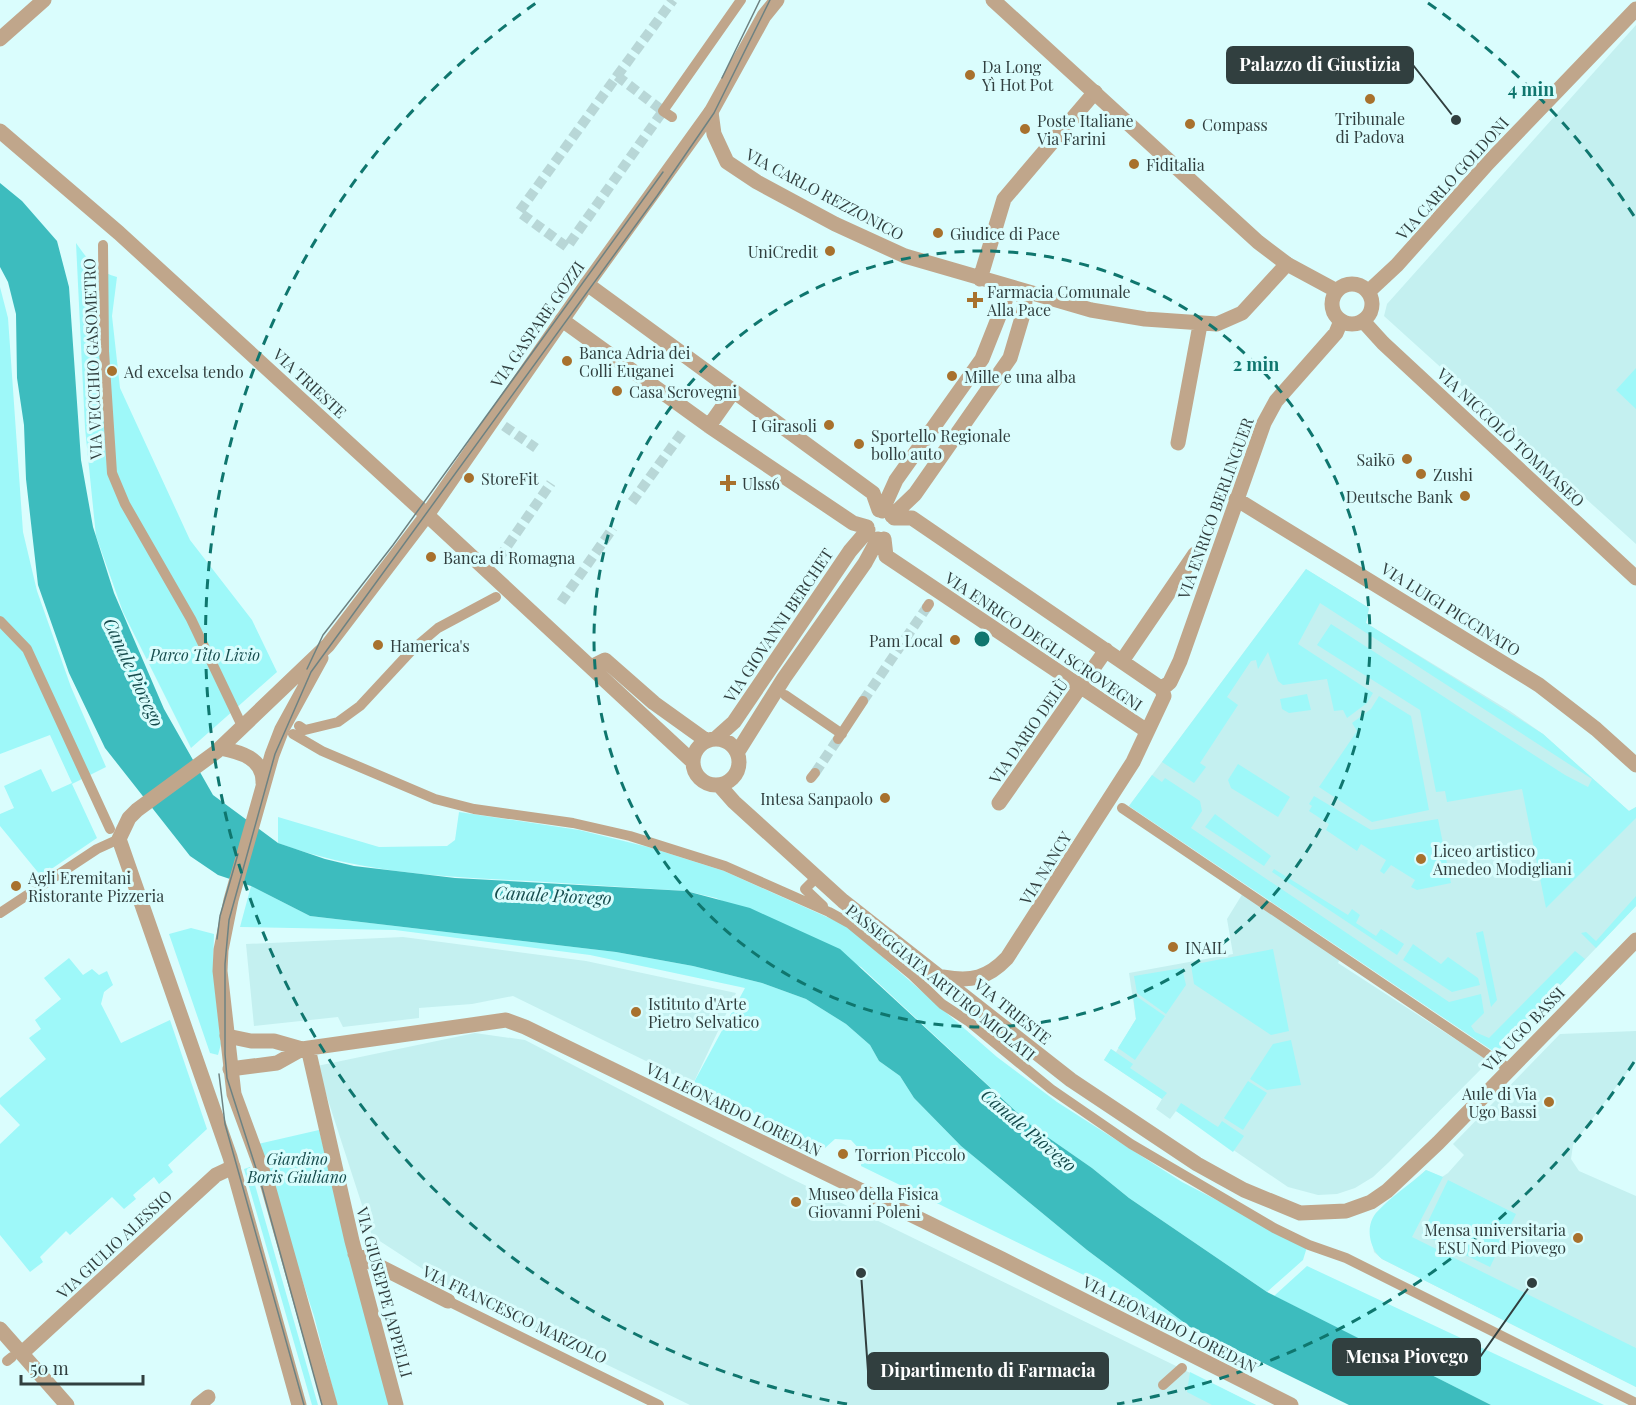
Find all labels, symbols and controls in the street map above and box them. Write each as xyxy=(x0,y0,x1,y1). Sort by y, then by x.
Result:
callout: Palazzo di Giustizia xyxy=(1227,47,1413,83)
text: Palazzo di Giustizia xyxy=(1239,52,1401,76)
place label: Da Long Yì Hot Pot xyxy=(981,56,1054,95)
marker: Da Long Yì Hot Pot xyxy=(963,68,977,82)
text: 4 min xyxy=(1508,77,1554,101)
marker: Tribunale di Padova xyxy=(1363,92,1377,106)
place label: Tribunale di Padova xyxy=(1335,108,1405,147)
place label: Poste Italiane Via Farini xyxy=(1036,110,1134,149)
street label: VIA CARLO GOLDONI xyxy=(1391,112,1513,245)
place label: Compass xyxy=(1202,114,1268,135)
marker: Compass xyxy=(1183,117,1197,131)
marker: Poste Italiane Via Farini xyxy=(1018,122,1032,136)
street label: VIA CARLO REZZONICO xyxy=(741,143,908,245)
place label: Fiditalia xyxy=(1146,154,1205,175)
marker: Fiditalia xyxy=(1127,157,1141,171)
place label: Giudice di Pace xyxy=(950,223,1060,244)
marker: Giudice di Pace xyxy=(931,226,945,240)
place label: UniCredit xyxy=(748,241,818,262)
marker: UniCredit xyxy=(823,244,837,258)
street label: VIA GASPARE GOZZI xyxy=(485,257,589,392)
street label: VIA VECCHIO GASOMETRO xyxy=(78,258,106,461)
place label: Farmacia Comunale Alla Pace xyxy=(986,281,1131,320)
marker: Farmacia Comunale Alla Pace xyxy=(968,293,982,307)
place label: Banca Adria dei Colli Euganei xyxy=(579,342,691,381)
street label: VIA TRIESTE xyxy=(268,343,351,422)
text: 2 min xyxy=(1233,352,1279,376)
marker: Banca Adria dei Colli Euganei xyxy=(560,354,574,368)
place label: Ad excelsa tendo xyxy=(123,361,244,382)
street label: VIA NICCOLÒ TOMMASEO xyxy=(1432,362,1589,511)
marker: Ad excelsa tendo xyxy=(105,364,119,378)
place label: Mille e una alba xyxy=(964,366,1076,387)
marker: Mille e una alba xyxy=(945,369,959,383)
place label: Casa Scrovegni xyxy=(629,381,738,402)
marker: Casa Scrovegni xyxy=(610,384,624,398)
street label: VIA ENRICO BERLINGUER xyxy=(1172,414,1258,602)
place label: I Girasoli xyxy=(752,415,817,436)
marker: I Girasoli xyxy=(822,418,836,432)
place label: Sportello Regionale bollo auto xyxy=(871,425,1011,464)
marker: Sportello Regionale bollo auto xyxy=(852,437,866,451)
place label: Saikō xyxy=(1357,449,1395,470)
marker: Saikō xyxy=(1400,452,1414,466)
place label: Zushi xyxy=(1433,464,1473,485)
marker: Zushi xyxy=(1414,467,1428,481)
place label: StoreFit xyxy=(481,468,539,489)
marker: StoreFit xyxy=(462,471,476,485)
place label: Ulss6 xyxy=(742,473,780,494)
marker: Ulss6 xyxy=(719,474,737,492)
place label: Deutsche Bank xyxy=(1346,486,1453,507)
marker: Deutsche Bank xyxy=(1458,489,1472,503)
street label: VIA GIOVANNI BERCHET xyxy=(718,544,837,707)
place label: Banca di Romagna xyxy=(443,547,575,568)
marker: Banca di Romagna xyxy=(424,550,438,564)
street label: VIA LUIGI PICCINATO xyxy=(1377,557,1525,660)
street label: VIA ENRICO DEGLI SCROVEGNI xyxy=(940,566,1147,715)
water label: Canale Piovego xyxy=(98,614,170,731)
centre of rings xyxy=(972,629,992,649)
place label: Pam Local xyxy=(869,630,943,651)
marker: Pam Local xyxy=(948,633,962,647)
place label: Hamerica's xyxy=(390,635,470,656)
marker: Hamerica's xyxy=(371,638,385,652)
park label: Parco Tito Livio xyxy=(149,644,260,665)
street label: VIA DARIO DELÙ xyxy=(983,674,1072,788)
place label: Intesa Sanpaolo xyxy=(760,788,873,809)
marker: Intesa Sanpaolo xyxy=(878,791,892,805)
street label: VIA NANCY xyxy=(1014,827,1076,909)
place label: Liceo artistico Amedeo Modigliani xyxy=(1432,840,1572,879)
marker: Liceo artistico Amedeo Modigliani xyxy=(1414,852,1428,866)
place label: Agli Eremitani Ristorante Pizzeria xyxy=(27,867,164,906)
marker: Agli Eremitani Ristorante Pizzeria xyxy=(9,879,23,893)
water label: Canale Piovego xyxy=(494,880,613,910)
street label: PASSEGGIATA ARTURO MIOLATI xyxy=(842,899,1040,1065)
place label: INAIL xyxy=(1185,937,1226,958)
marker: INAIL xyxy=(1166,940,1180,954)
street label: VIA TRIESTE xyxy=(969,973,1056,1048)
street label: VIA UGO BASSI xyxy=(1477,982,1569,1077)
place label: Istituto d'Arte Pietro Selvatico xyxy=(648,993,759,1032)
marker: Istituto d'Arte Pietro Selvatico xyxy=(629,1005,643,1019)
street label: VIA LEONARDO LOREDAN xyxy=(642,1057,825,1161)
water label: Canale Piovego xyxy=(976,1083,1082,1177)
place label: Aule di Via Ugo Bassi xyxy=(1461,1083,1537,1122)
marker: Aule di Via Ugo Bassi xyxy=(1542,1095,1556,1109)
place label: Torrion Piccolo xyxy=(855,1144,966,1165)
marker: Torrion Piccolo xyxy=(836,1147,850,1161)
park label: Giardino Boris Giuliano xyxy=(246,1148,347,1187)
place label: Museo della Fisica Giovanni Poleni xyxy=(808,1183,939,1222)
street label: VIA GIULIO ALESSIO xyxy=(51,1185,176,1304)
marker: Museo della Fisica Giovanni Poleni xyxy=(789,1195,803,1209)
street label: VIA GIUSEPPE JAPPELLI xyxy=(352,1204,418,1379)
place label: Mensa universitaria ESU Nord Piovego xyxy=(1424,1219,1566,1258)
marker: Mensa universitaria ESU Nord Piovego xyxy=(1571,1231,1585,1245)
street label: VIA FRANCESCO MARZOLO xyxy=(418,1260,611,1368)
street label: VIA LEONARDO LOREDAN xyxy=(1078,1270,1261,1377)
callout: Mensa Piovego xyxy=(1333,1339,1480,1375)
text: Mensa Piovego xyxy=(1345,1344,1469,1368)
scale bar xyxy=(21,1348,142,1386)
callout: Dipartimento di Farmacia xyxy=(868,1353,1108,1389)
text: 50 m xyxy=(30,1356,69,1380)
text: Dipartimento di Farmacia xyxy=(880,1358,1096,1382)

